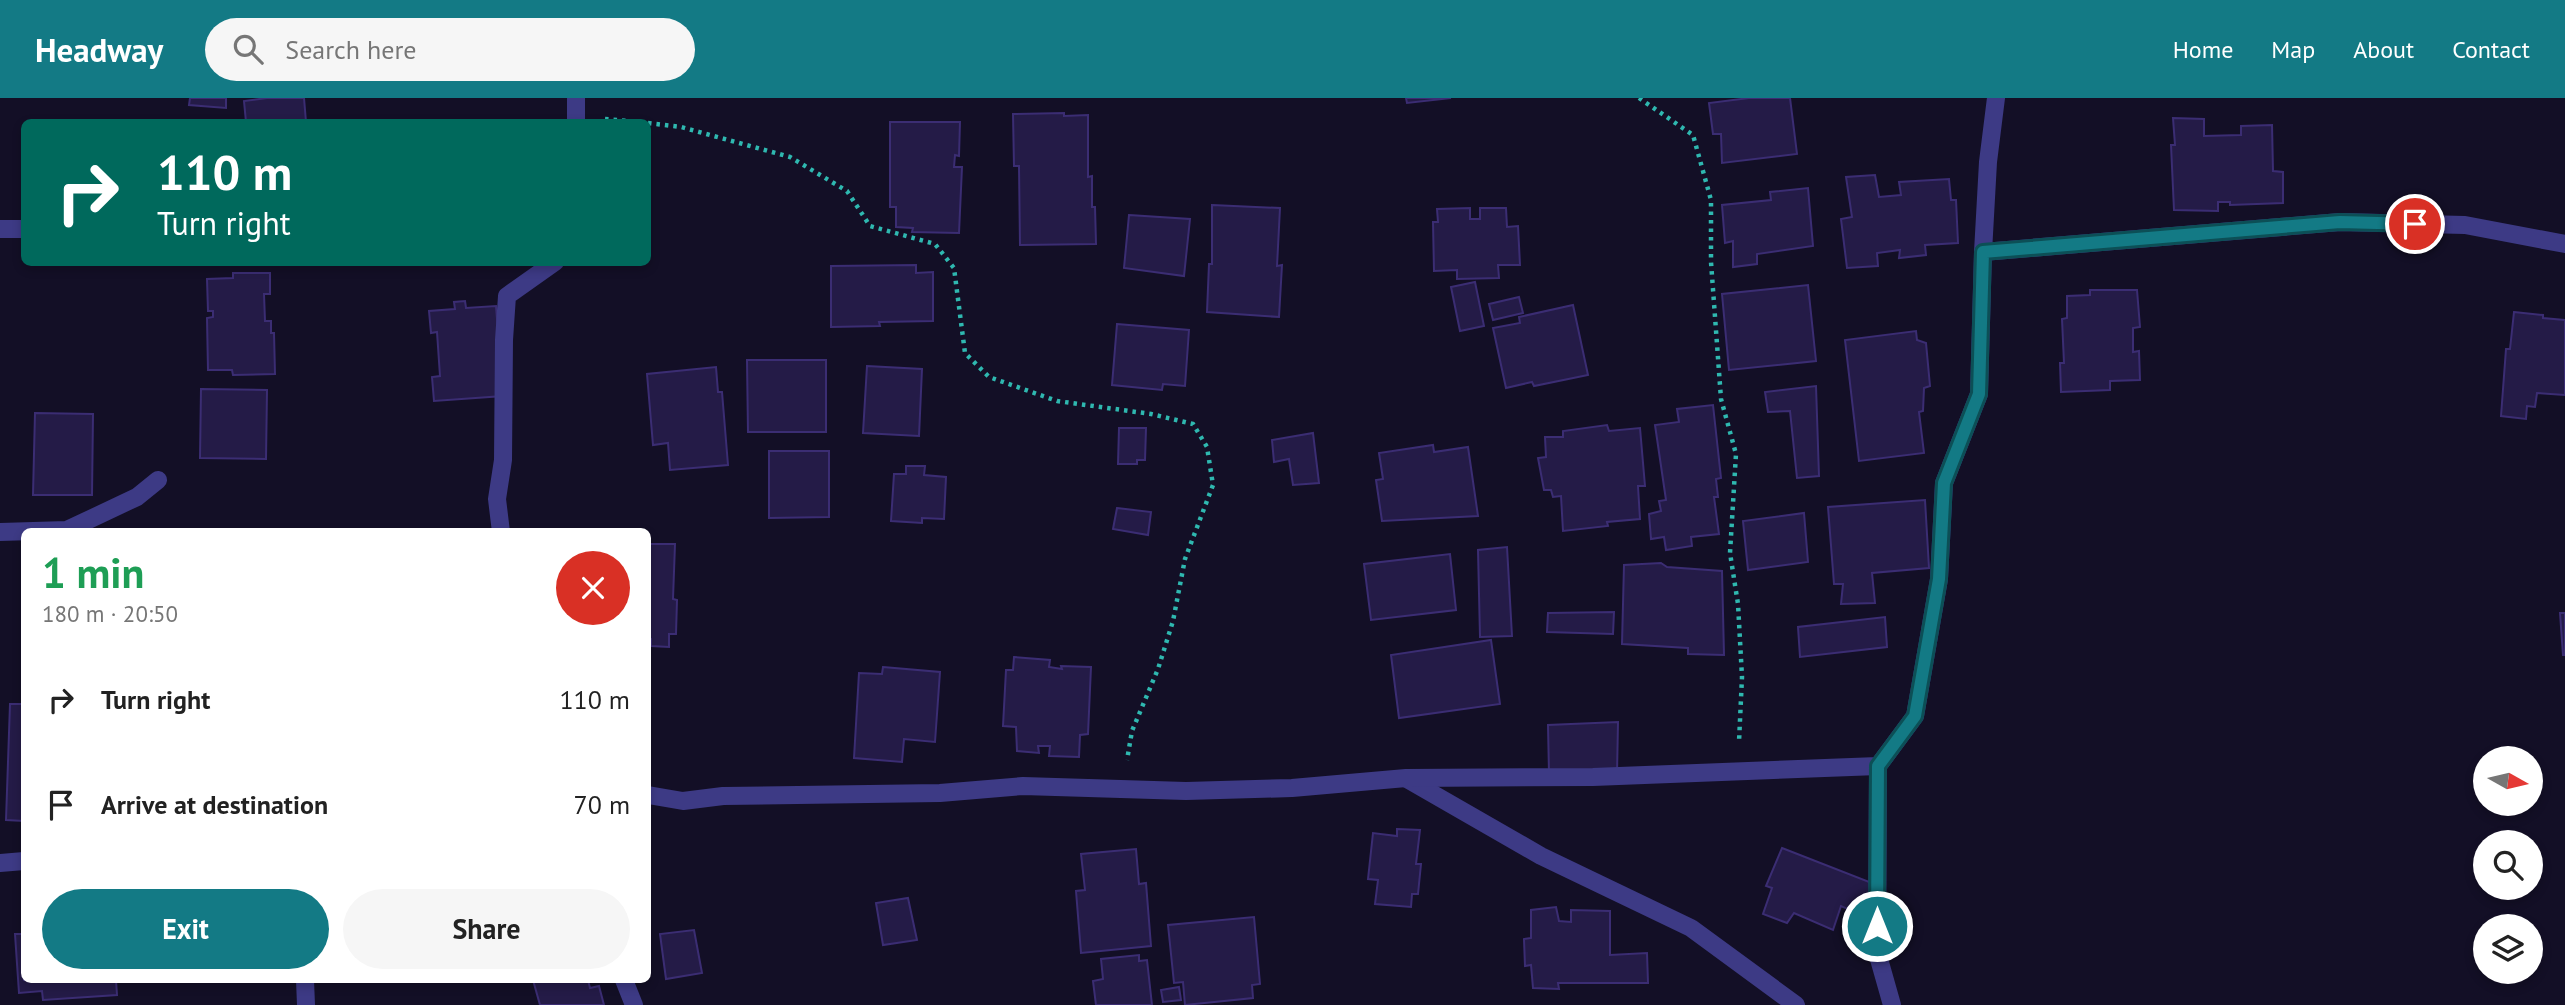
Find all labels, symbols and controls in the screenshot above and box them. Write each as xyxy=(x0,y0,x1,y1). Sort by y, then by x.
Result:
search box xyxy=(205,18,695,81)
text: Headway xyxy=(35,28,163,71)
icon: search xyxy=(229,30,267,68)
text: Search here xyxy=(285,33,416,66)
text: Home xyxy=(2173,34,2233,65)
text: Map xyxy=(2271,34,2315,65)
text: About xyxy=(2353,34,2414,65)
text: Contact xyxy=(2452,34,2530,65)
text: 110 m xyxy=(157,140,292,204)
icon: right xyxy=(42,147,133,238)
pin xyxy=(2385,194,2445,254)
text: Turn right xyxy=(157,202,291,244)
icon: arrive xyxy=(2396,205,2434,243)
text: 1 min xyxy=(42,545,144,600)
button: close xyxy=(556,551,630,625)
text: 180 m · 20:50 xyxy=(42,599,178,628)
icon: right xyxy=(42,681,80,719)
text: Turn right xyxy=(101,683,210,716)
text: 110 m xyxy=(559,683,630,716)
north arrow xyxy=(2473,746,2543,816)
map controls xyxy=(2473,746,2543,984)
icon: arrive xyxy=(42,786,80,824)
text: Arrive at destination xyxy=(101,788,328,821)
text: 70 m xyxy=(574,788,630,821)
button: search xyxy=(2473,830,2543,900)
button: Exit xyxy=(42,889,329,969)
button: Share xyxy=(343,889,630,969)
position arrow xyxy=(1840,889,1914,963)
button: layers xyxy=(2473,914,2543,984)

